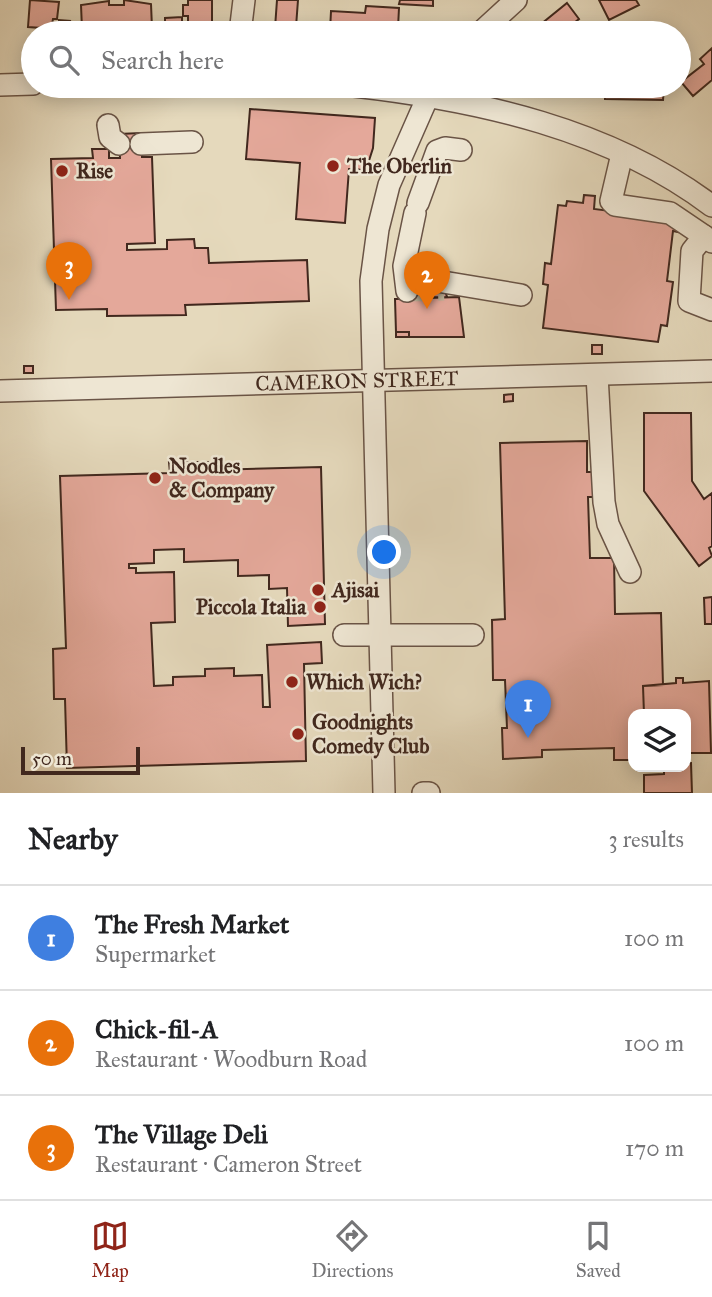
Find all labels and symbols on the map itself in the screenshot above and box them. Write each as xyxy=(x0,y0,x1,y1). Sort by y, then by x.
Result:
place label: The Oberlin xyxy=(346,153,452,179)
place label: Rise xyxy=(76,158,113,184)
marker: The Oberlin xyxy=(325,158,341,174)
marker: Rise xyxy=(54,163,70,179)
pin: 3 xyxy=(46,242,92,300)
pin: 2 xyxy=(404,251,450,309)
street label: CAMERON STREET xyxy=(255,365,459,397)
place label: Noodles & Company xyxy=(169,453,275,503)
marker: Noodles & Company xyxy=(147,470,163,486)
your location xyxy=(367,535,401,569)
place label: Ajisai xyxy=(330,577,380,603)
marker: Ajisai xyxy=(310,582,326,598)
place label: Piccola Italia xyxy=(196,594,307,620)
marker: Piccola Italia xyxy=(312,599,328,615)
place label: Which Wich? xyxy=(306,669,422,695)
marker: Which Wich? xyxy=(284,674,300,690)
pin: 1 xyxy=(505,680,551,738)
place label: Goodnights Comedy Club xyxy=(312,709,429,759)
marker: Goodnights Comedy Club xyxy=(290,726,306,742)
scale bar xyxy=(21,744,140,776)

